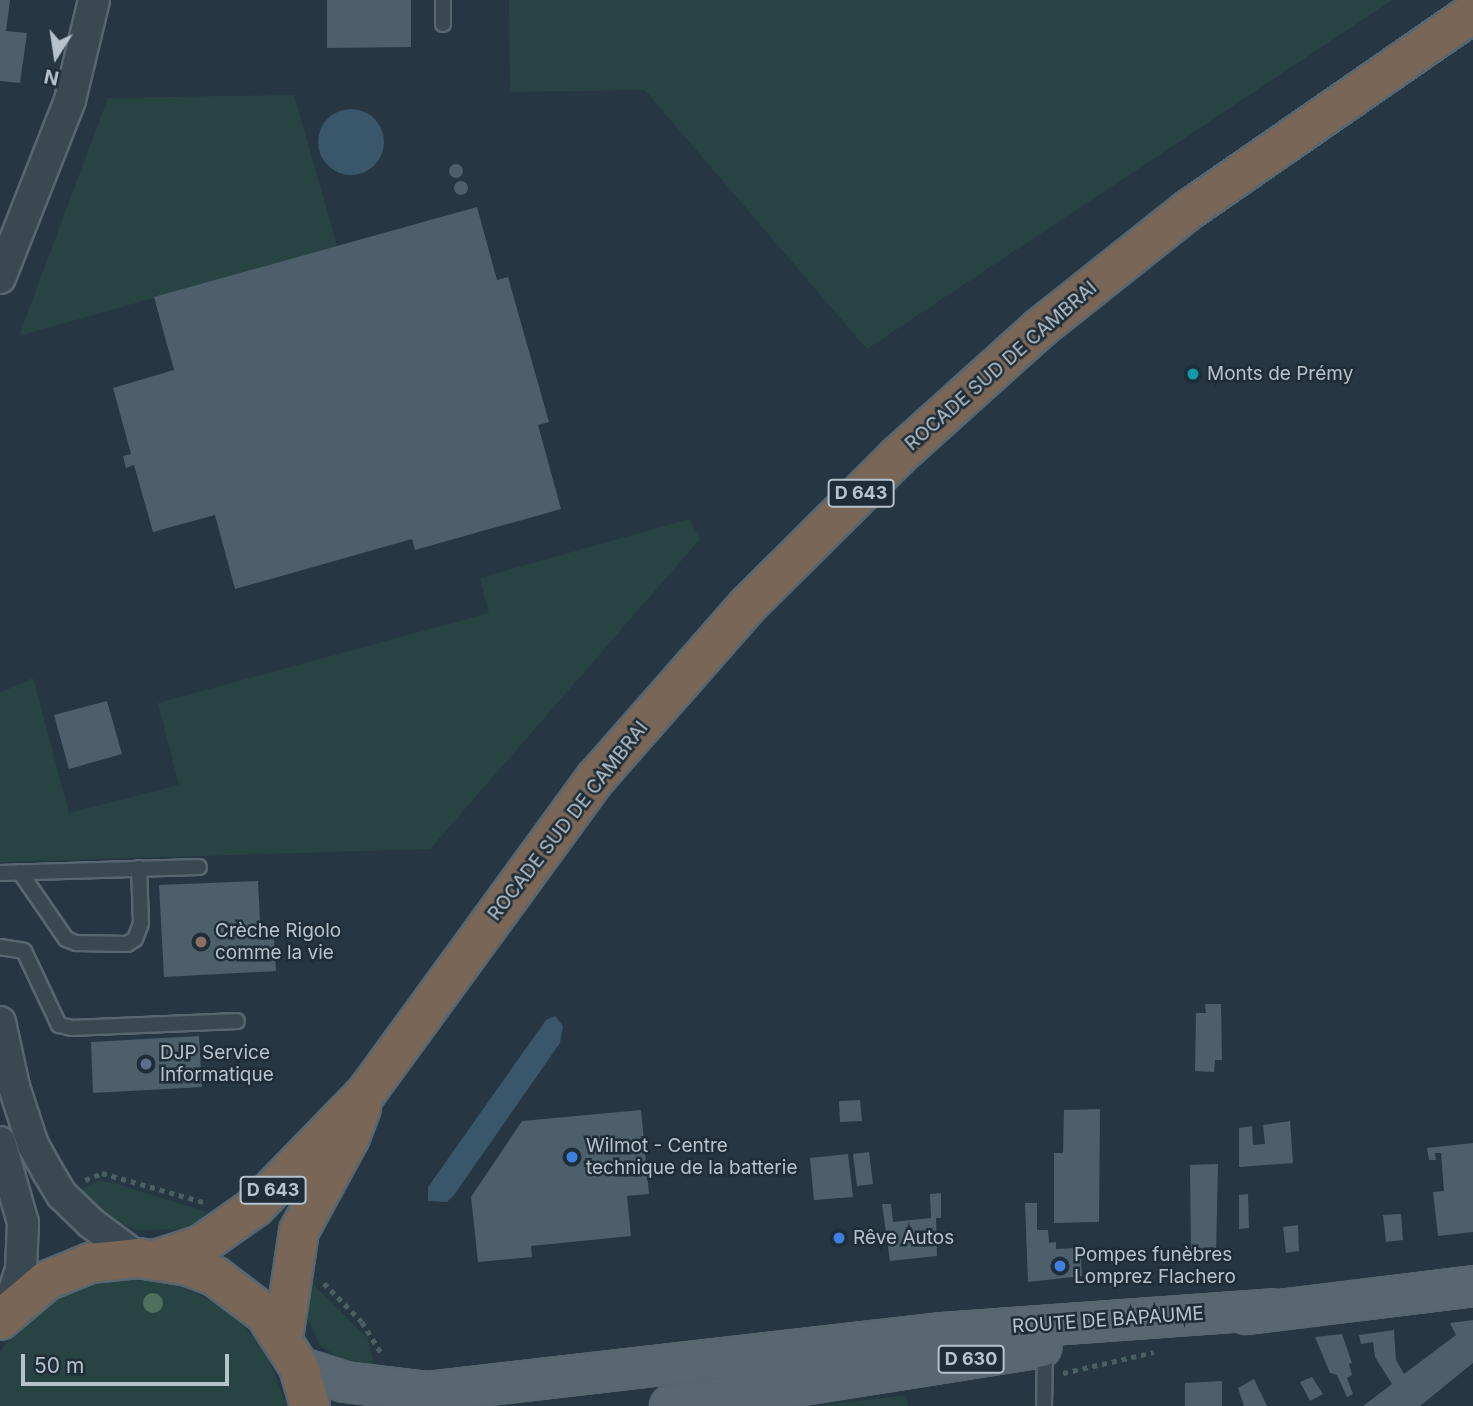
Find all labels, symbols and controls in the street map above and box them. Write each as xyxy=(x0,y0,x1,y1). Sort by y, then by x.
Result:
north arrow xyxy=(21,21,91,91)
text: N xyxy=(42,64,61,90)
street label: ROCADE SUD DE CAMBRAI xyxy=(901,277,1101,455)
place label: Monts de Prémy xyxy=(1207,363,1353,385)
marker: Monts de Prémy xyxy=(1185,366,1201,382)
road number: D 643 xyxy=(826,478,896,508)
street label: ROCADE SUD DE CAMBRAI xyxy=(483,717,653,925)
place label: Crèche Rigolo comme la vie xyxy=(215,920,341,964)
marker: Crèche Rigolo comme la vie xyxy=(193,934,209,950)
place label: DJP Service Informatique xyxy=(160,1042,274,1086)
marker: DJP Service Informatique xyxy=(138,1056,154,1072)
place label: Wilmot - Centre technique de la batterie xyxy=(586,1135,797,1179)
marker: Wilmot - Centre technique de la batterie xyxy=(564,1149,580,1165)
road number: D 643 xyxy=(238,1176,308,1204)
place label: Rêve Autos xyxy=(853,1227,954,1249)
marker: Rêve Autos xyxy=(831,1230,847,1246)
place label: Pompes funèbres Lomprez Flachero xyxy=(1074,1244,1236,1288)
marker: Pompes funèbres Lomprez Flachero xyxy=(1052,1258,1068,1274)
street label: ROUTE DE BAPAUME xyxy=(1011,1302,1205,1338)
scale bar xyxy=(24,1340,233,1384)
road number: D 630 xyxy=(936,1344,1006,1374)
text: 50 m xyxy=(34,1353,84,1378)

